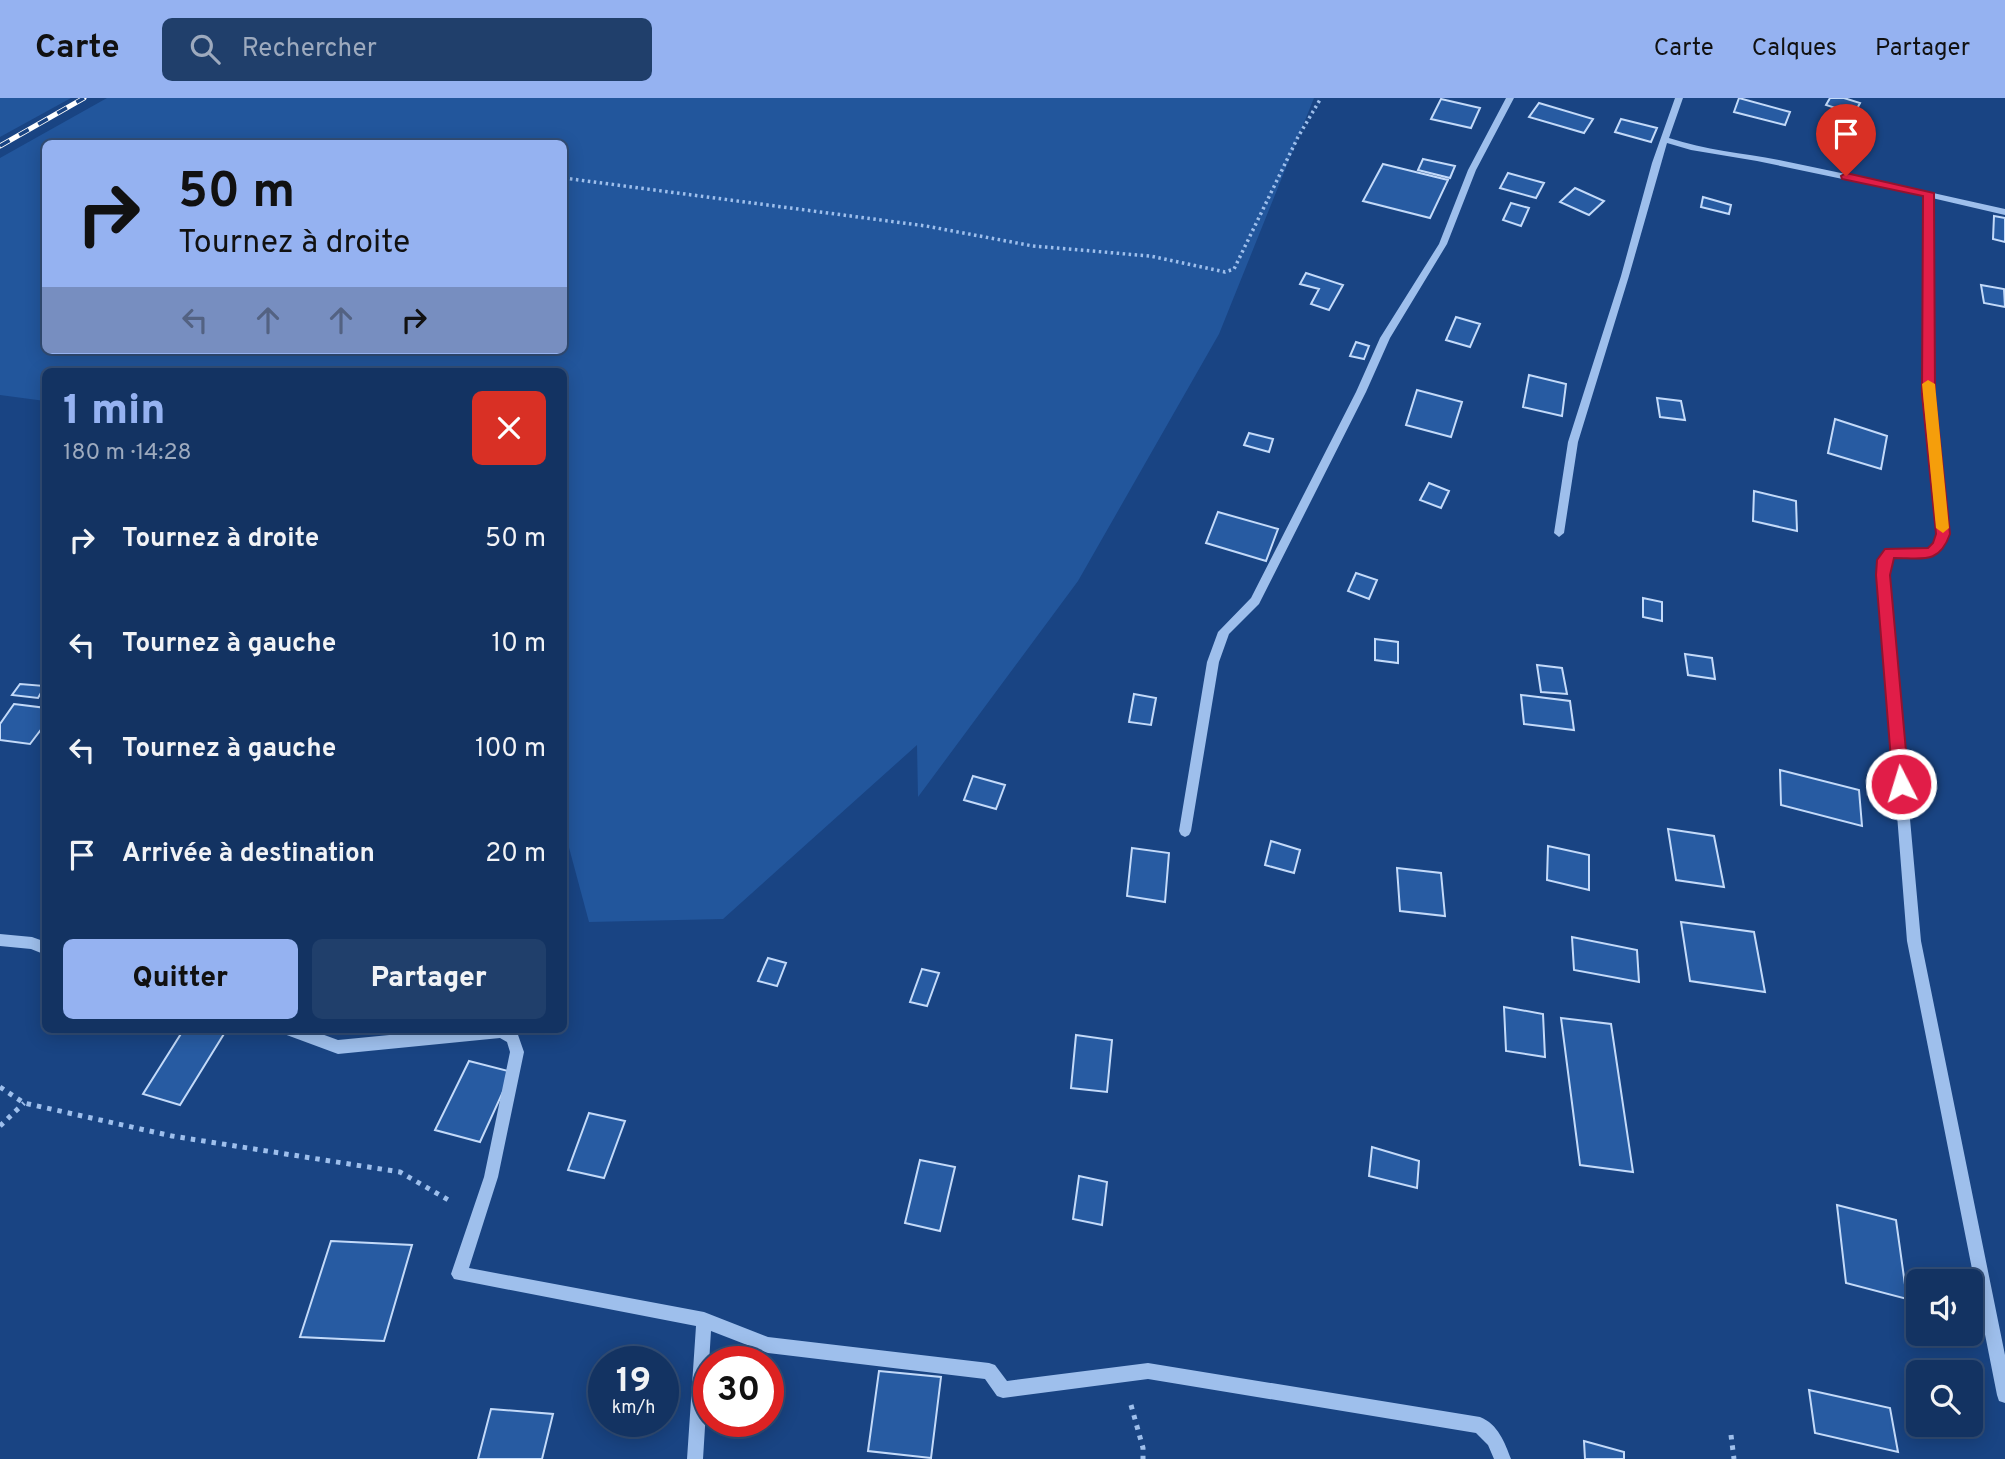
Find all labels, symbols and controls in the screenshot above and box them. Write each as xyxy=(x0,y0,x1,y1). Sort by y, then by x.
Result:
search box xyxy=(162,18,652,81)
text: Carte xyxy=(35,28,120,70)
icon: search xyxy=(186,30,224,68)
text: Rechercher xyxy=(242,33,377,66)
text: Carte xyxy=(1654,34,1714,64)
text: Calques xyxy=(1752,34,1837,64)
text: Partager xyxy=(1875,34,1970,64)
pin xyxy=(1816,104,1876,176)
icon: arrive xyxy=(1827,115,1865,153)
text: 50 m xyxy=(178,163,295,225)
icon: right xyxy=(63,168,154,259)
text: Tournez à droite xyxy=(178,224,410,264)
icon: left xyxy=(176,301,214,339)
icon: ahead xyxy=(249,301,287,339)
icon: ahead xyxy=(322,301,360,339)
icon: right xyxy=(395,301,433,339)
text: 1 min xyxy=(63,386,166,439)
button: close xyxy=(472,391,546,465)
text: 180 m · 14:28 xyxy=(63,439,192,468)
icon: right xyxy=(63,521,101,559)
text: Tournez à droite xyxy=(122,523,319,556)
text: 50 m xyxy=(485,523,546,556)
icon: left xyxy=(63,626,101,664)
text: Tournez à gauche xyxy=(122,628,336,661)
text: 10 m xyxy=(491,628,546,661)
icon: left xyxy=(63,731,101,769)
text: Tournez à gauche xyxy=(122,733,336,766)
text: 100 m xyxy=(475,733,546,766)
position arrow xyxy=(1864,747,1938,821)
icon: arrive xyxy=(63,836,101,874)
text: Arrivée à destination xyxy=(122,838,375,871)
text: 20 m xyxy=(485,838,546,871)
button: Quitter xyxy=(63,939,298,1019)
button: Partager xyxy=(312,939,546,1019)
map controls xyxy=(1906,1269,1983,1437)
button: sound xyxy=(1906,1269,1983,1346)
speed limit sign: 30 xyxy=(693,1346,784,1437)
text: 19 xyxy=(616,1360,651,1404)
button: search xyxy=(1906,1360,1983,1437)
text: km/h xyxy=(612,1397,655,1420)

